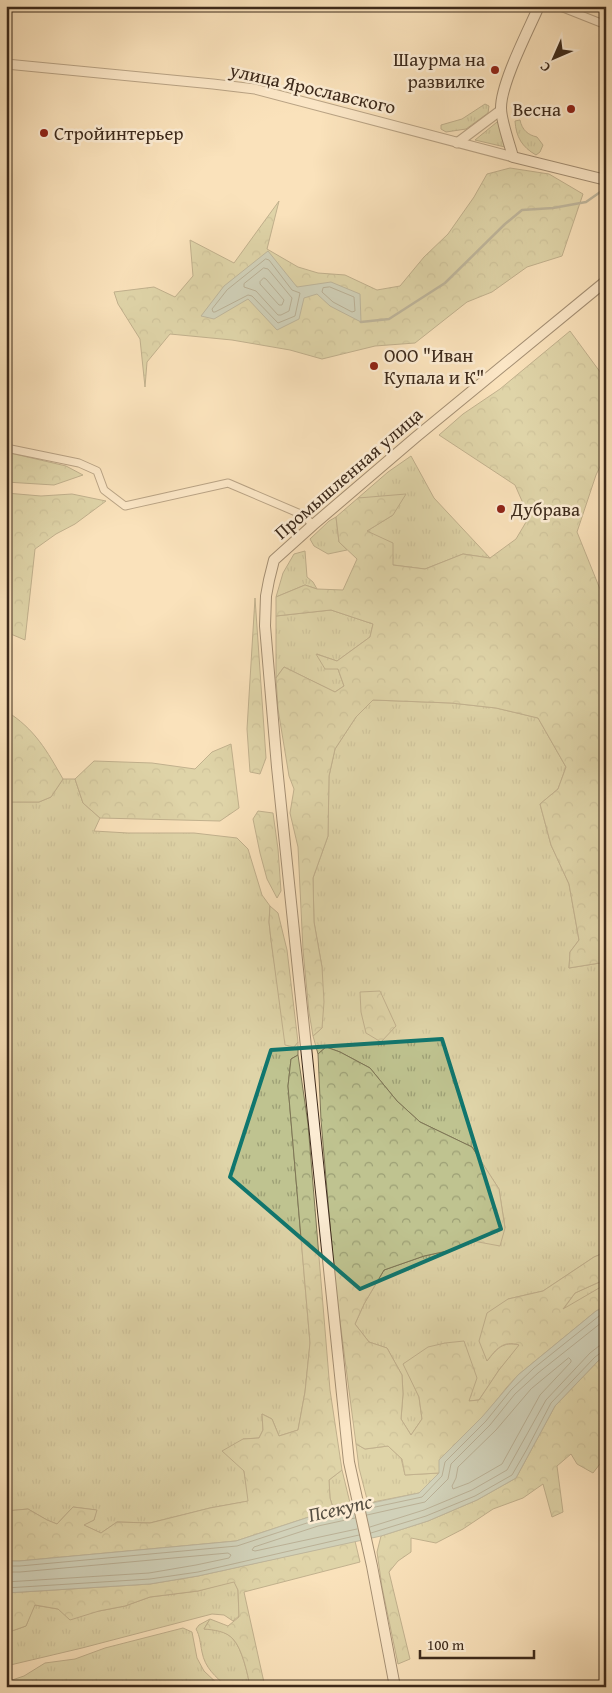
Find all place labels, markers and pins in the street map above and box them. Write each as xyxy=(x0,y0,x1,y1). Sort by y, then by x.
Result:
place label: Шаурма на развилке xyxy=(393,45,485,95)
marker: Шаурма на развилке xyxy=(489,64,501,76)
place label: Весна xyxy=(513,95,561,123)
marker: Весна xyxy=(565,103,577,115)
place label: Стройинтерьер xyxy=(54,119,184,147)
marker: Стройинтерьер xyxy=(38,127,50,139)
place label: ООО "Иван Купала и К" xyxy=(384,341,484,391)
marker: ООО "Иван Купала и К" xyxy=(368,360,380,372)
place label: Дубрава xyxy=(510,495,580,523)
marker: Дубрава xyxy=(495,503,507,515)

